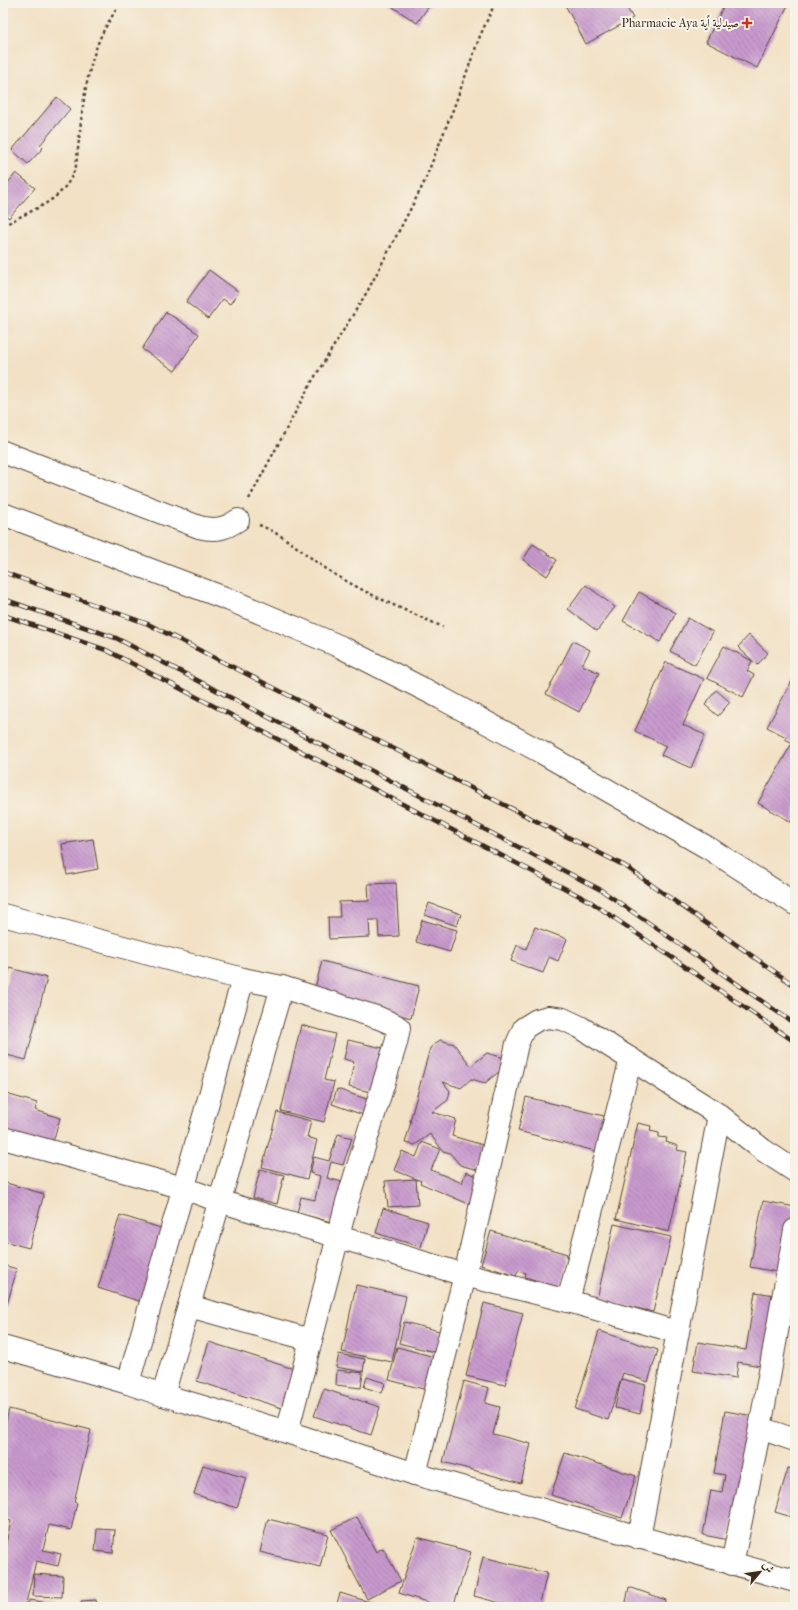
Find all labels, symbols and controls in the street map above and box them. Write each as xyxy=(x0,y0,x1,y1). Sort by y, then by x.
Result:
place label: Pharmacie Aya صيدلية اًية xyxy=(621,14,739,31)
marker: Pharmacie Aya صيدلية اًية xyxy=(742,18,752,28)
north arrow xyxy=(740,1552,780,1592)
text: ش xyxy=(760,1559,777,1575)

